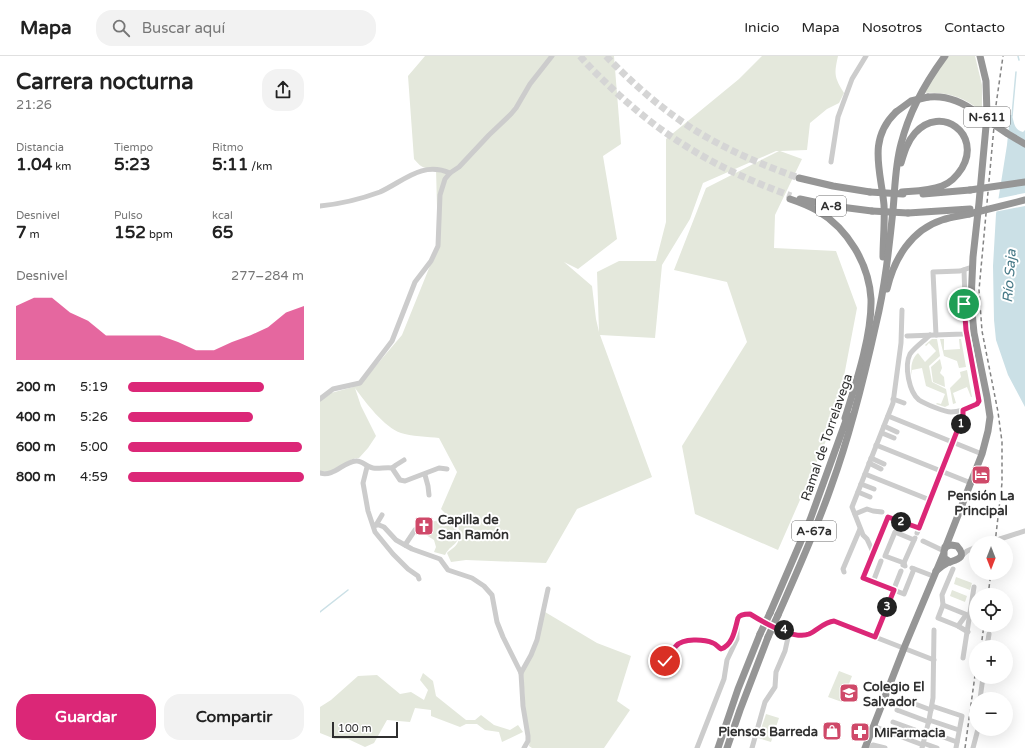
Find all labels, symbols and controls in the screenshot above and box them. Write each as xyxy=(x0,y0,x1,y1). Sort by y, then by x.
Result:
search box xyxy=(96,10,376,46)
text: Mapa xyxy=(20,17,72,39)
icon: search xyxy=(110,17,132,39)
text: Buscar aquí xyxy=(142,19,225,37)
text: Inicio xyxy=(744,19,780,36)
text: Mapa xyxy=(802,19,840,36)
text: Nosotros xyxy=(862,19,922,36)
text: Contacto xyxy=(944,19,1005,36)
text: Carrera nocturna xyxy=(16,69,194,95)
button: share xyxy=(262,69,304,111)
text: 21:26 xyxy=(16,97,52,113)
road number: N-611 xyxy=(964,107,1010,127)
text: Distancia xyxy=(16,141,64,154)
text: Tiempo xyxy=(114,141,153,154)
text: Ritmo xyxy=(212,141,244,154)
text: 1.04 xyxy=(16,154,52,175)
text: 5:23 xyxy=(114,154,150,175)
text: 5:11 xyxy=(212,154,248,175)
text: km xyxy=(52,160,71,173)
text: /km xyxy=(248,160,272,173)
road number: A-8 xyxy=(816,196,846,216)
text: Desnivel xyxy=(16,209,60,222)
text: Pulso xyxy=(114,209,143,222)
text: kcal xyxy=(212,209,233,222)
text: 7 xyxy=(16,222,27,243)
text: 152 xyxy=(114,222,146,243)
text: 65 xyxy=(212,222,233,243)
text: m xyxy=(27,228,40,241)
text: bpm xyxy=(146,228,173,241)
water label: Río Saja xyxy=(999,248,1020,303)
text: Desnivel xyxy=(16,268,68,284)
text: 277–284 m xyxy=(231,268,304,284)
pin xyxy=(947,287,981,321)
icon: arrive xyxy=(953,293,975,315)
street label: Ramal de Torrelavega xyxy=(798,372,856,503)
text: 200 m xyxy=(16,379,56,395)
text: 5:19 xyxy=(80,379,108,395)
text: 400 m xyxy=(16,409,56,425)
text: 5:26 xyxy=(80,409,108,425)
pin: 1 xyxy=(951,414,971,434)
text: 1 xyxy=(958,417,964,430)
text: 600 m xyxy=(16,439,56,455)
text: 5:00 xyxy=(80,439,108,455)
hotel icon: Pensión La Principal xyxy=(970,464,992,486)
text: 800 m xyxy=(16,469,56,485)
text: 4:59 xyxy=(80,469,108,485)
place label: Pensión La Principal xyxy=(947,488,1015,519)
place label: Capilla de San Ramón xyxy=(438,512,509,543)
pin: 2 xyxy=(891,512,911,532)
church icon: Capilla de San Ramón xyxy=(413,515,435,537)
text: 2 xyxy=(898,515,904,528)
road number: A-67a xyxy=(792,521,836,541)
north arrow xyxy=(969,536,1013,580)
map controls xyxy=(969,536,1013,736)
button: locate xyxy=(969,588,1013,632)
pin: 3 xyxy=(877,597,897,617)
text: 3 xyxy=(884,600,890,613)
pin: 4 xyxy=(774,620,794,640)
text: 4 xyxy=(781,623,787,636)
button: + xyxy=(969,640,1013,684)
pin xyxy=(648,644,682,678)
icon: check xyxy=(654,650,676,672)
place label: Colegio El Salvador xyxy=(863,679,925,710)
school or university icon: Colegio El Salvador xyxy=(838,682,860,704)
button: − xyxy=(969,692,1013,736)
button: Guardar xyxy=(16,694,156,740)
button: Compartir xyxy=(164,694,304,740)
scale bar xyxy=(332,720,398,739)
shop icon: Piensos Barreda xyxy=(821,720,843,742)
pharmacy icon: MiFarmacia xyxy=(849,721,871,743)
text: 100 m xyxy=(338,722,372,735)
place label: Piensos Barreda xyxy=(718,724,818,740)
place label: MiFarmacia xyxy=(874,725,945,741)

